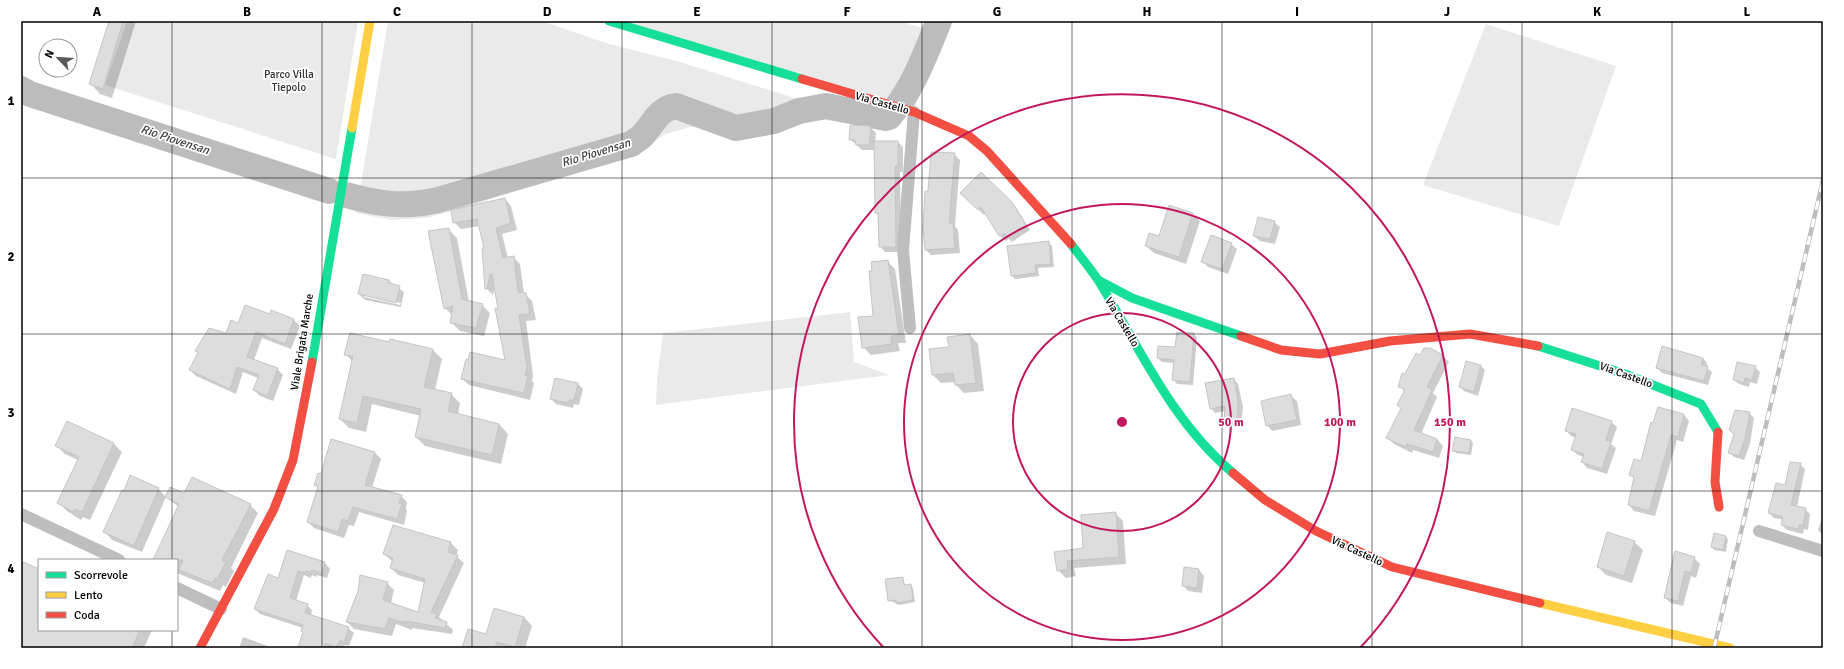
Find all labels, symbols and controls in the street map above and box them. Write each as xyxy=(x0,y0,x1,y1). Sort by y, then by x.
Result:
text: A xyxy=(93,4,102,20)
text: B xyxy=(243,4,251,20)
text: C xyxy=(393,4,401,20)
text: D xyxy=(543,4,552,20)
text: E xyxy=(693,4,701,20)
text: F xyxy=(844,4,851,20)
text: G xyxy=(993,4,1001,20)
text: H xyxy=(1143,4,1151,20)
text: I xyxy=(1295,4,1299,20)
text: J xyxy=(1444,4,1450,20)
text: K xyxy=(1593,4,1601,20)
text: L xyxy=(1744,4,1751,20)
north arrow xyxy=(38,38,78,78)
text: N xyxy=(42,48,57,60)
park label: Parco Villa Tiepolo xyxy=(264,68,314,94)
street label: Via Castello xyxy=(854,89,911,117)
text: 1 xyxy=(7,93,15,109)
water label: Rio Piovensan xyxy=(139,122,212,158)
water label: Rio Piovensan xyxy=(560,135,633,171)
text: 2 xyxy=(7,249,15,265)
street label: Viale Brigata Marche xyxy=(288,293,316,391)
street label: Via Castello xyxy=(1102,295,1142,349)
street label: Via Castello xyxy=(1598,359,1655,391)
text: 3 xyxy=(7,405,15,421)
centre of rings xyxy=(1115,415,1129,429)
text: 50 m xyxy=(1218,415,1244,430)
text: 100 m xyxy=(1324,415,1356,430)
text: 150 m xyxy=(1434,415,1466,430)
street label: Via Castello xyxy=(1329,533,1385,569)
legend xyxy=(38,559,178,631)
text: 4 xyxy=(7,561,15,577)
text: Scorrevole xyxy=(74,568,128,583)
text: Lento xyxy=(74,588,103,603)
text: Coda xyxy=(74,608,100,623)

